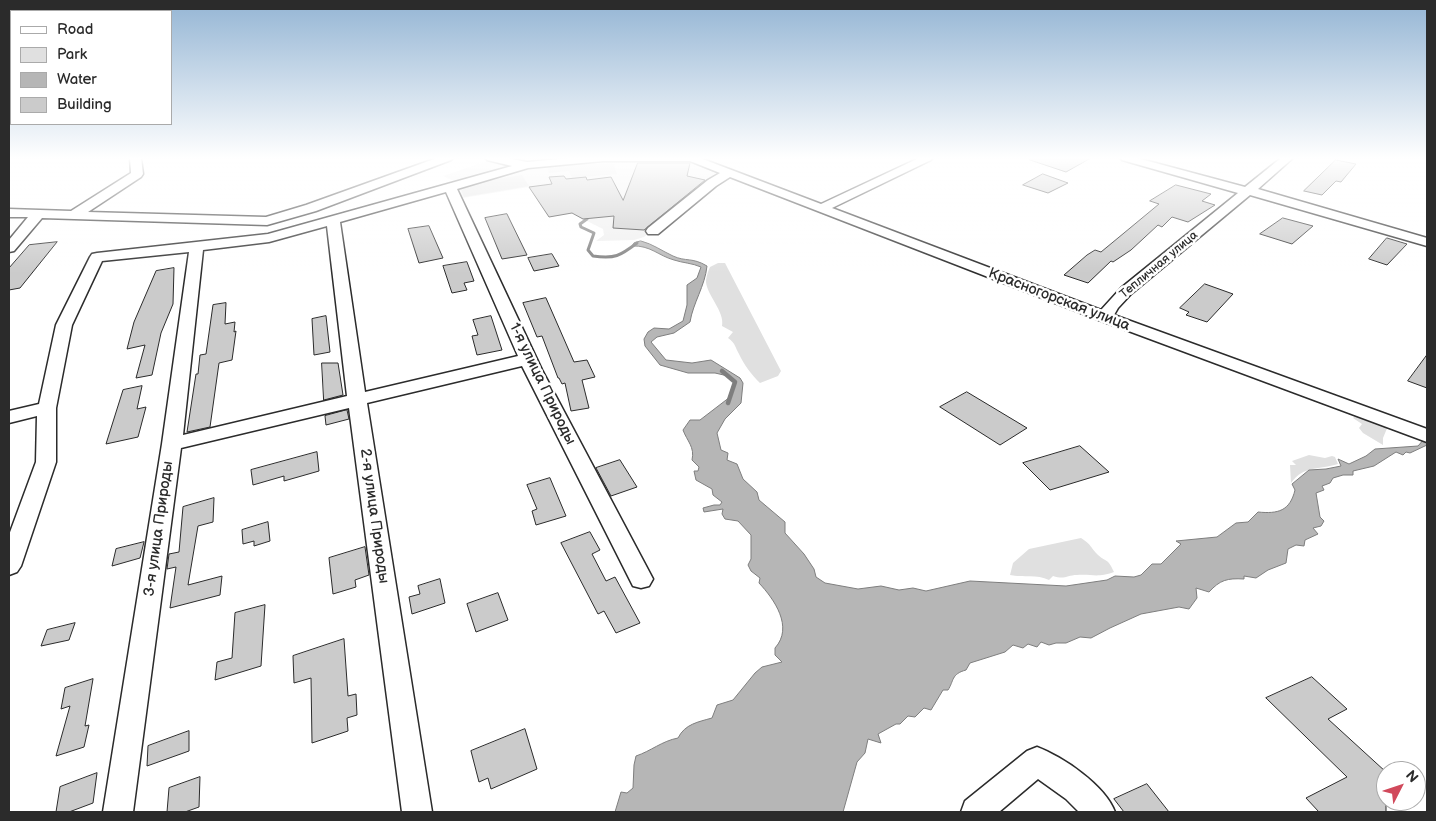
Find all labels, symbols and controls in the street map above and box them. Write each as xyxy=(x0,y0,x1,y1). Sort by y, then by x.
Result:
legend xyxy=(10,10,172,125)
text: Road xyxy=(57,20,93,39)
text: Park xyxy=(57,45,87,64)
text: Water xyxy=(57,70,97,89)
text: Building xyxy=(57,95,112,114)
street label: Тепличная улица xyxy=(1117,228,1201,302)
street label: Красногорская улица xyxy=(986,265,1132,335)
street label: 1-я улица Природы xyxy=(505,320,579,448)
street label: 2-я улица Природы xyxy=(356,447,392,585)
street label: 3-я улица Природы xyxy=(141,460,177,598)
north arrow xyxy=(1376,761,1426,811)
text: N xyxy=(1402,767,1422,786)

